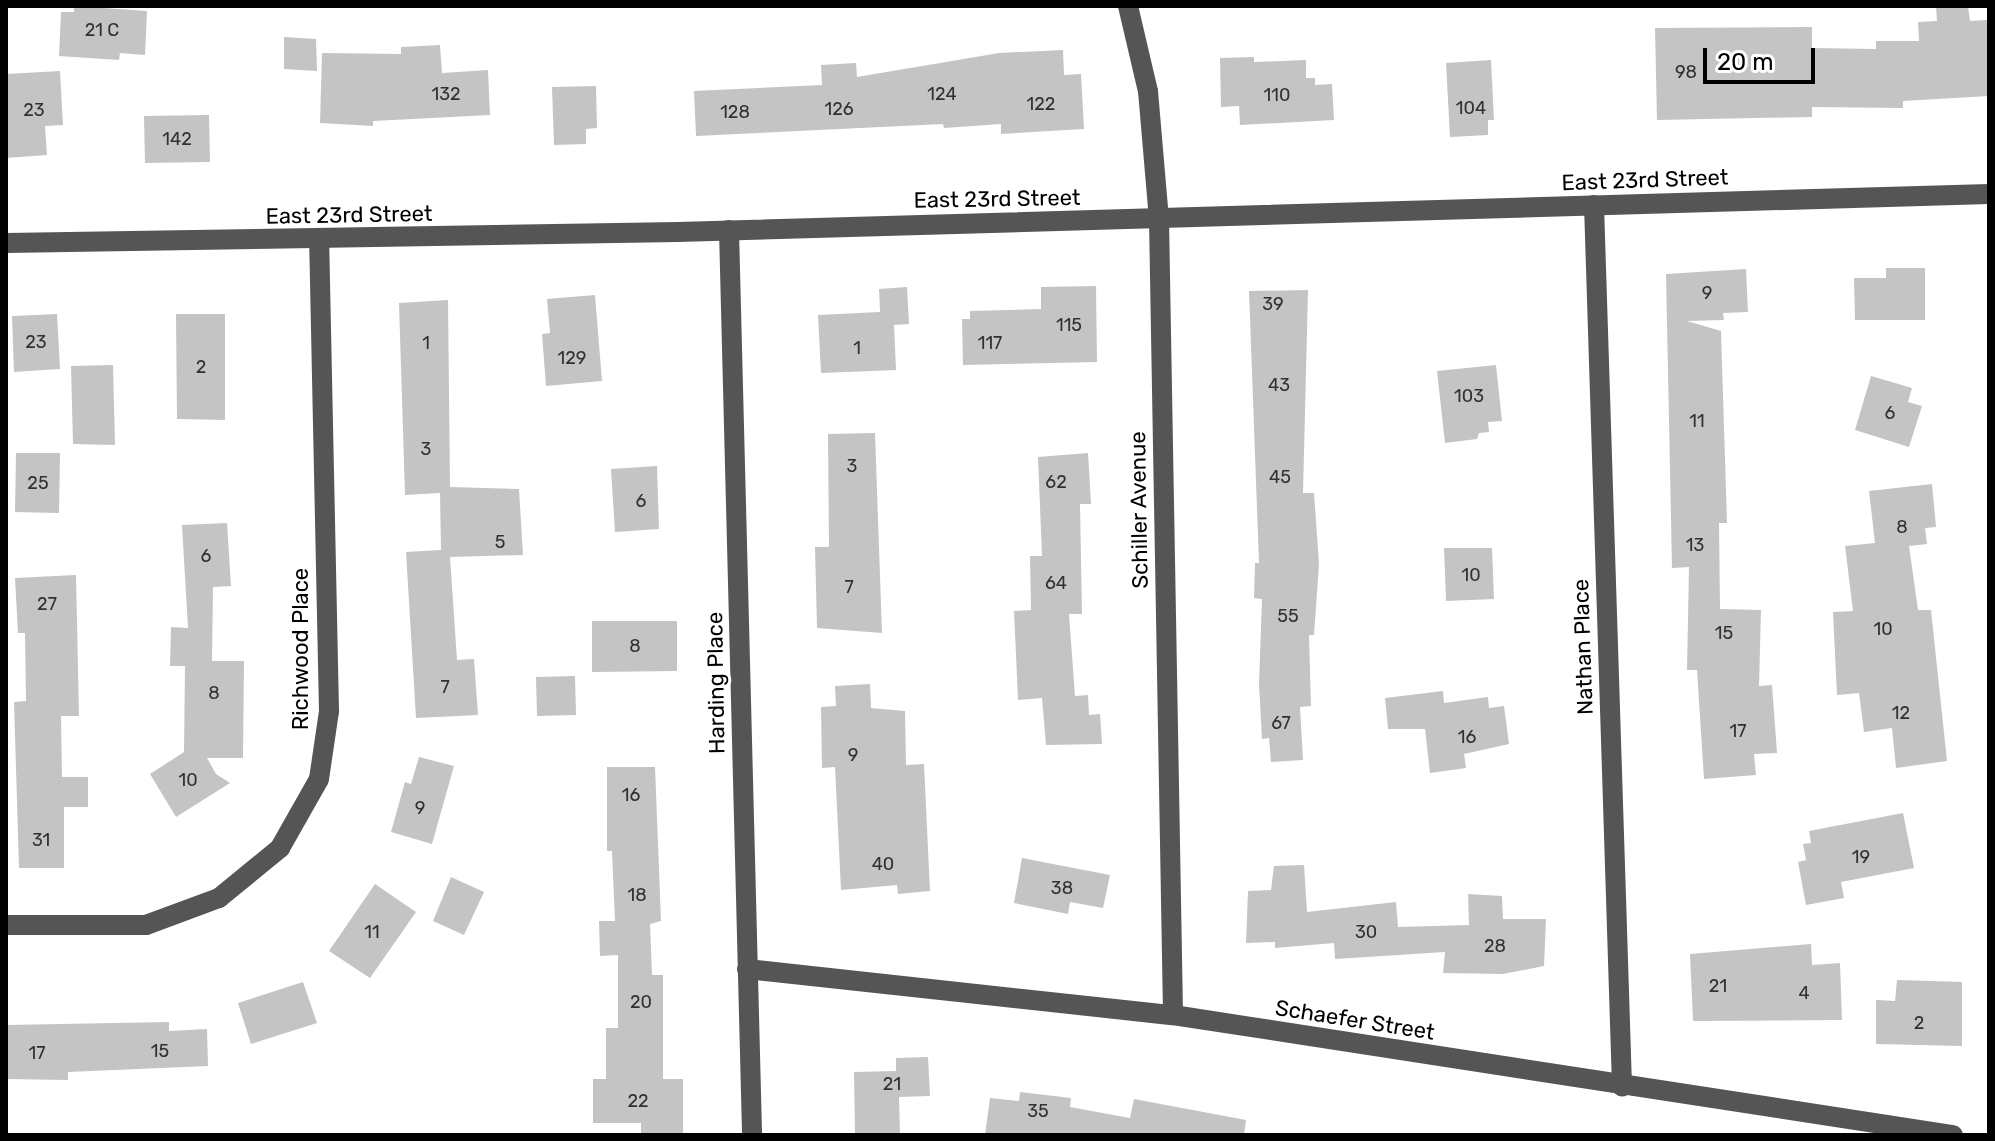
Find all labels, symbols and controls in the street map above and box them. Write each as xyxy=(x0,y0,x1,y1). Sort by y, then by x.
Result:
house number: 21 C xyxy=(85,19,119,41)
scale bar xyxy=(1707,32,1819,82)
text: 20 m xyxy=(1717,48,1774,76)
house number: 98 xyxy=(1675,61,1697,83)
house number: 132 xyxy=(431,83,461,105)
house number: 124 xyxy=(927,83,957,105)
house number: 110 xyxy=(1264,84,1290,106)
house number: 122 xyxy=(1027,93,1055,115)
house number: 104 xyxy=(1456,97,1486,119)
house number: 126 xyxy=(824,98,854,120)
house number: 23 xyxy=(23,99,45,121)
house number: 128 xyxy=(720,101,750,123)
house number: 142 xyxy=(162,128,192,150)
street label: East 23rd Street xyxy=(1561,164,1729,196)
street label: East 23rd Street xyxy=(913,184,1081,214)
street label: East 23rd Street xyxy=(265,200,433,230)
house number: 9 xyxy=(1702,282,1712,304)
house number: 39 xyxy=(1262,293,1284,315)
house number: 115 xyxy=(1056,314,1082,336)
house number: 23 xyxy=(25,331,47,353)
house number: 1 xyxy=(422,332,430,354)
house number: 117 xyxy=(978,332,1002,354)
house number: 1 xyxy=(853,337,861,359)
house number: 129 xyxy=(558,347,586,369)
house number: 2 xyxy=(196,356,206,378)
house number: 43 xyxy=(1268,374,1290,396)
house number: 103 xyxy=(1454,385,1484,407)
house number: 6 xyxy=(1885,402,1895,424)
house number: 11 xyxy=(1689,410,1705,432)
street label: Schiller Avenue xyxy=(1124,431,1154,589)
house number: 3 xyxy=(421,438,431,460)
house number: 3 xyxy=(847,455,857,477)
house number: 45 xyxy=(1269,466,1291,488)
house number: 62 xyxy=(1045,471,1067,493)
house number: 25 xyxy=(27,472,49,494)
house number: 6 xyxy=(636,490,646,512)
house number: 8 xyxy=(1896,516,1908,538)
house number: 5 xyxy=(495,531,505,553)
house number: 13 xyxy=(1686,534,1704,556)
house number: 6 xyxy=(201,545,211,567)
house number: 10 xyxy=(1461,564,1481,586)
street label: Richwood Place xyxy=(288,568,314,730)
house number: 64 xyxy=(1045,572,1067,594)
house number: 7 xyxy=(844,576,854,598)
street label: Nathan Place xyxy=(1567,578,1599,716)
house number: 27 xyxy=(37,593,57,615)
house number: 55 xyxy=(1277,605,1299,627)
street label: Harding Place xyxy=(702,612,730,754)
house number: 10 xyxy=(1873,618,1893,640)
house number: 15 xyxy=(1715,622,1733,644)
house number: 8 xyxy=(629,635,641,657)
house number: 7 xyxy=(440,676,450,698)
house number: 8 xyxy=(208,682,220,704)
house number: 12 xyxy=(1892,702,1910,724)
house number: 67 xyxy=(1271,712,1291,734)
house number: 17 xyxy=(1730,720,1746,742)
house number: 16 xyxy=(1458,726,1476,748)
house number: 9 xyxy=(848,744,858,766)
house number: 10 xyxy=(178,769,198,791)
house number: 16 xyxy=(622,784,640,806)
house number: 9 xyxy=(415,797,425,819)
house number: 31 xyxy=(32,829,50,851)
house number: 19 xyxy=(1852,846,1870,868)
house number: 40 xyxy=(872,853,894,875)
house number: 38 xyxy=(1051,877,1073,899)
house number: 18 xyxy=(627,884,647,906)
house number: 11 xyxy=(364,921,380,943)
house number: 30 xyxy=(1355,921,1377,943)
house number: 28 xyxy=(1484,935,1506,957)
house number: 21 xyxy=(1709,975,1727,997)
house number: 4 xyxy=(1798,982,1810,1004)
house number: 20 xyxy=(630,991,652,1013)
street label: Schaefer Street xyxy=(1273,994,1437,1046)
house number: 2 xyxy=(1914,1012,1924,1034)
house number: 15 xyxy=(151,1040,169,1062)
house number: 17 xyxy=(29,1042,45,1064)
house number: 21 xyxy=(883,1073,901,1095)
house number: 22 xyxy=(627,1090,649,1112)
house number: 35 xyxy=(1027,1100,1049,1122)

